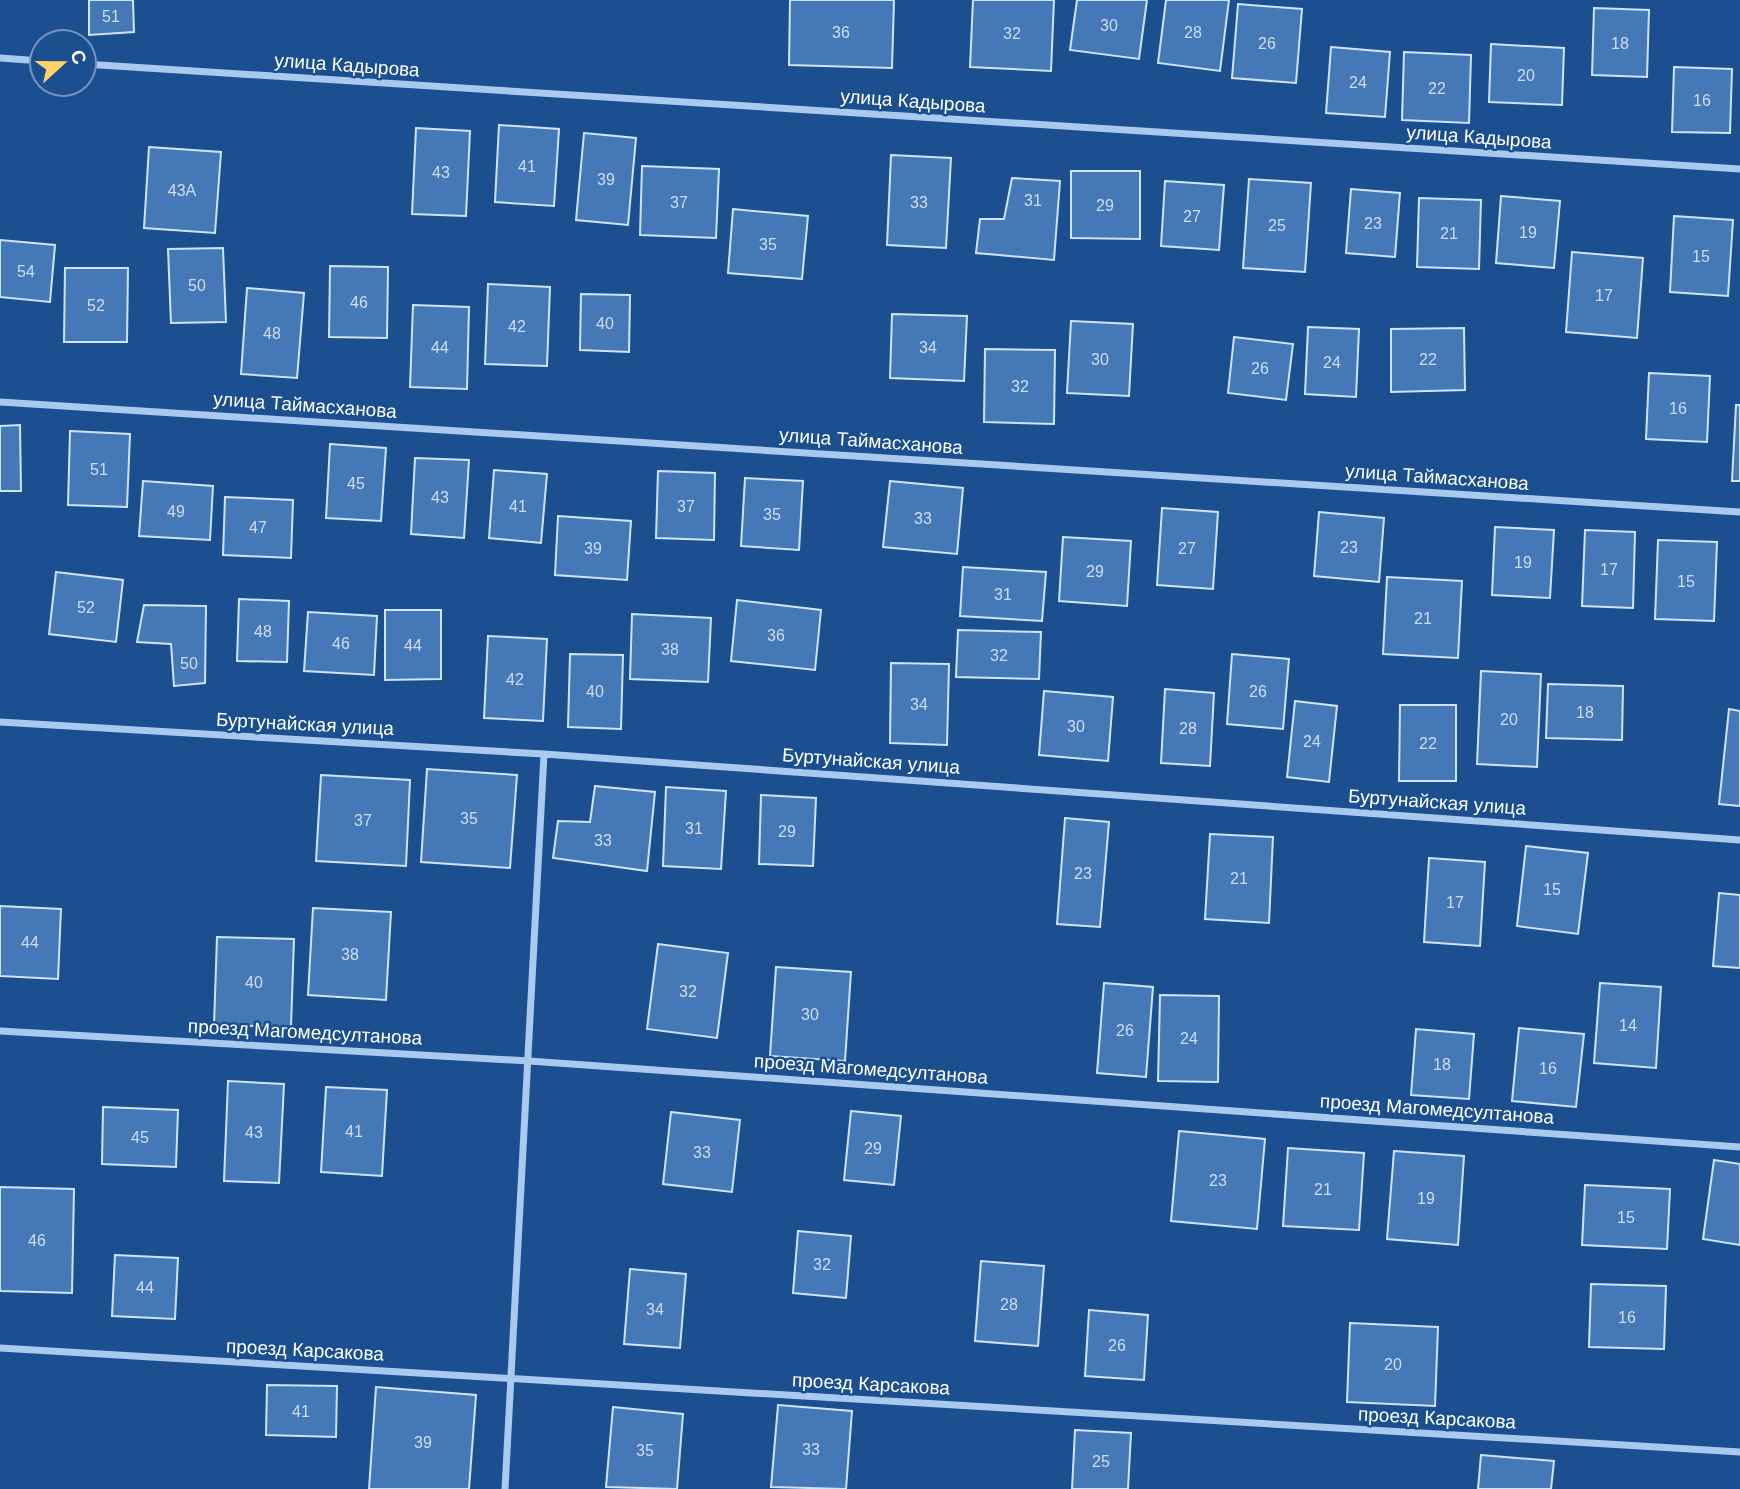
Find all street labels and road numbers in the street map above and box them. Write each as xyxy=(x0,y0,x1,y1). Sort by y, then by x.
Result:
street label: улица Кадырова xyxy=(274,49,421,81)
street label: улица Кадырова xyxy=(840,85,987,117)
street label: улица Кадырова xyxy=(1406,121,1553,153)
street label: улица Таймасханова xyxy=(213,388,398,422)
street label: улица Таймасханова xyxy=(779,424,964,458)
street label: улица Таймасханова xyxy=(1345,460,1530,494)
street label: Буртунайская улица xyxy=(215,709,395,739)
street label: Буртунайская улица xyxy=(781,744,961,778)
street label: Буртунайская улица xyxy=(1347,785,1527,819)
street label: проезд Магомедсултанова xyxy=(187,1015,423,1049)
street label: проезд Магомедсултанова xyxy=(753,1050,989,1088)
street label: проезд Магомедсултанова xyxy=(1319,1090,1555,1128)
street label: проезд Карсакова xyxy=(226,1335,385,1365)
street label: проезд Карсакова xyxy=(792,1369,951,1399)
street label: проезд Карсакова xyxy=(1358,1403,1517,1433)

